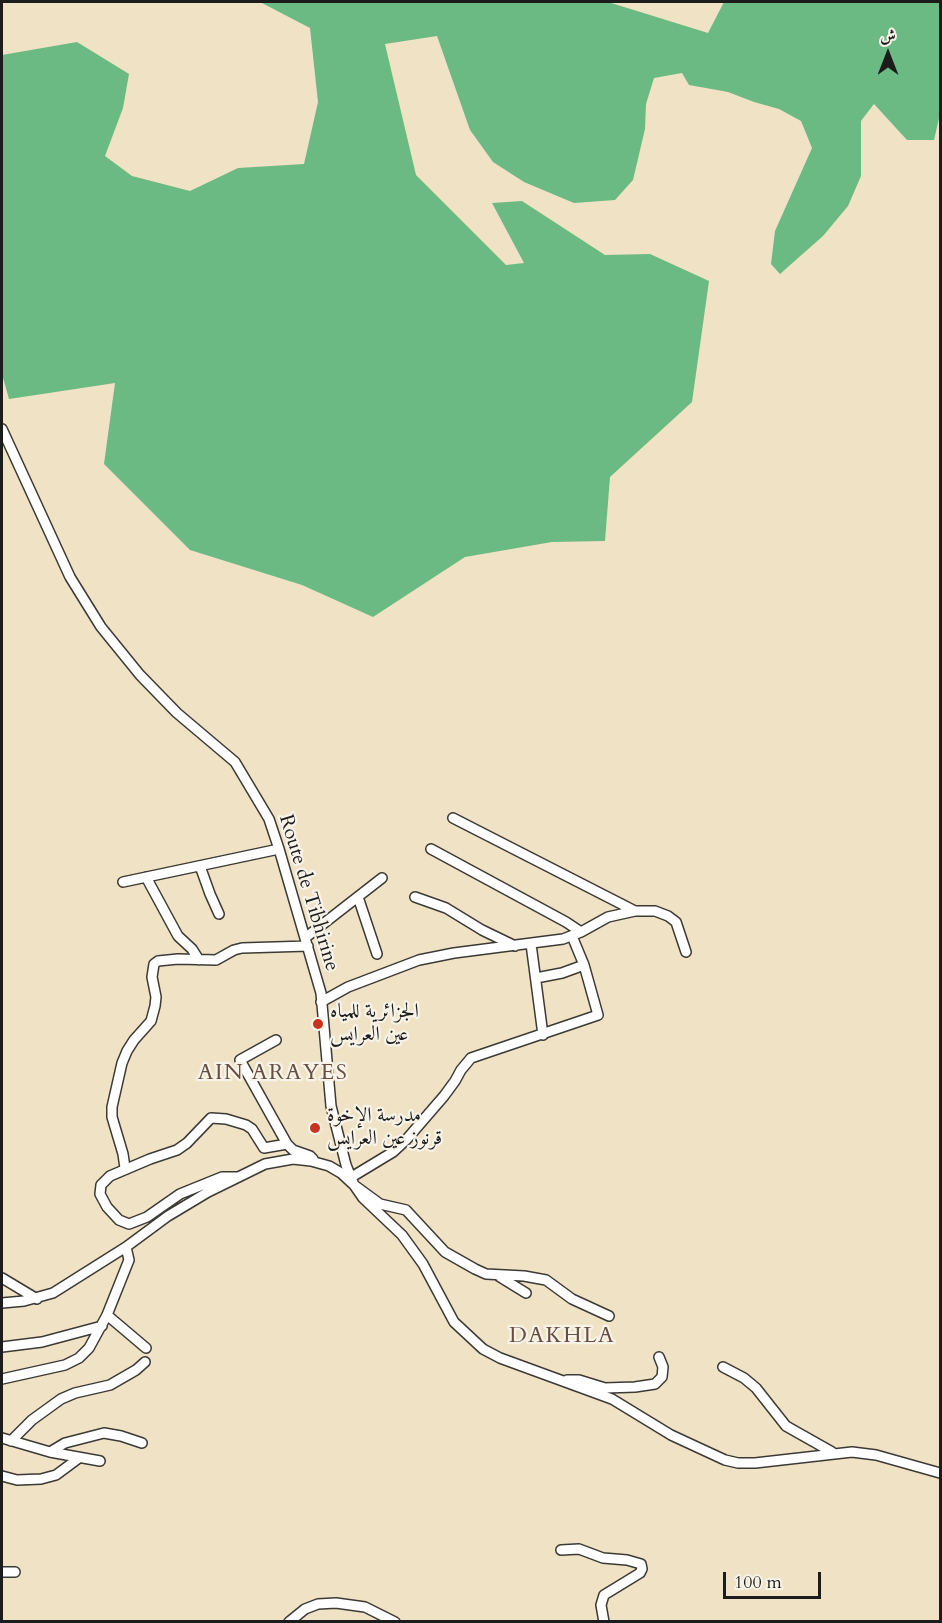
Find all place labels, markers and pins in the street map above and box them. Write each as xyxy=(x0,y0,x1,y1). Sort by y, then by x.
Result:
place label: الجزائرية للمياه عين العرايس xyxy=(330,1000,419,1047)
marker: الجزائرية للمياه عين العرايس xyxy=(311,1017,325,1031)
place label: مدرسة الإخوة قرنوز عين العرايس xyxy=(327,1104,442,1151)
marker: مدرسة الإخوة قرنوز عين العرايس xyxy=(308,1121,322,1135)

